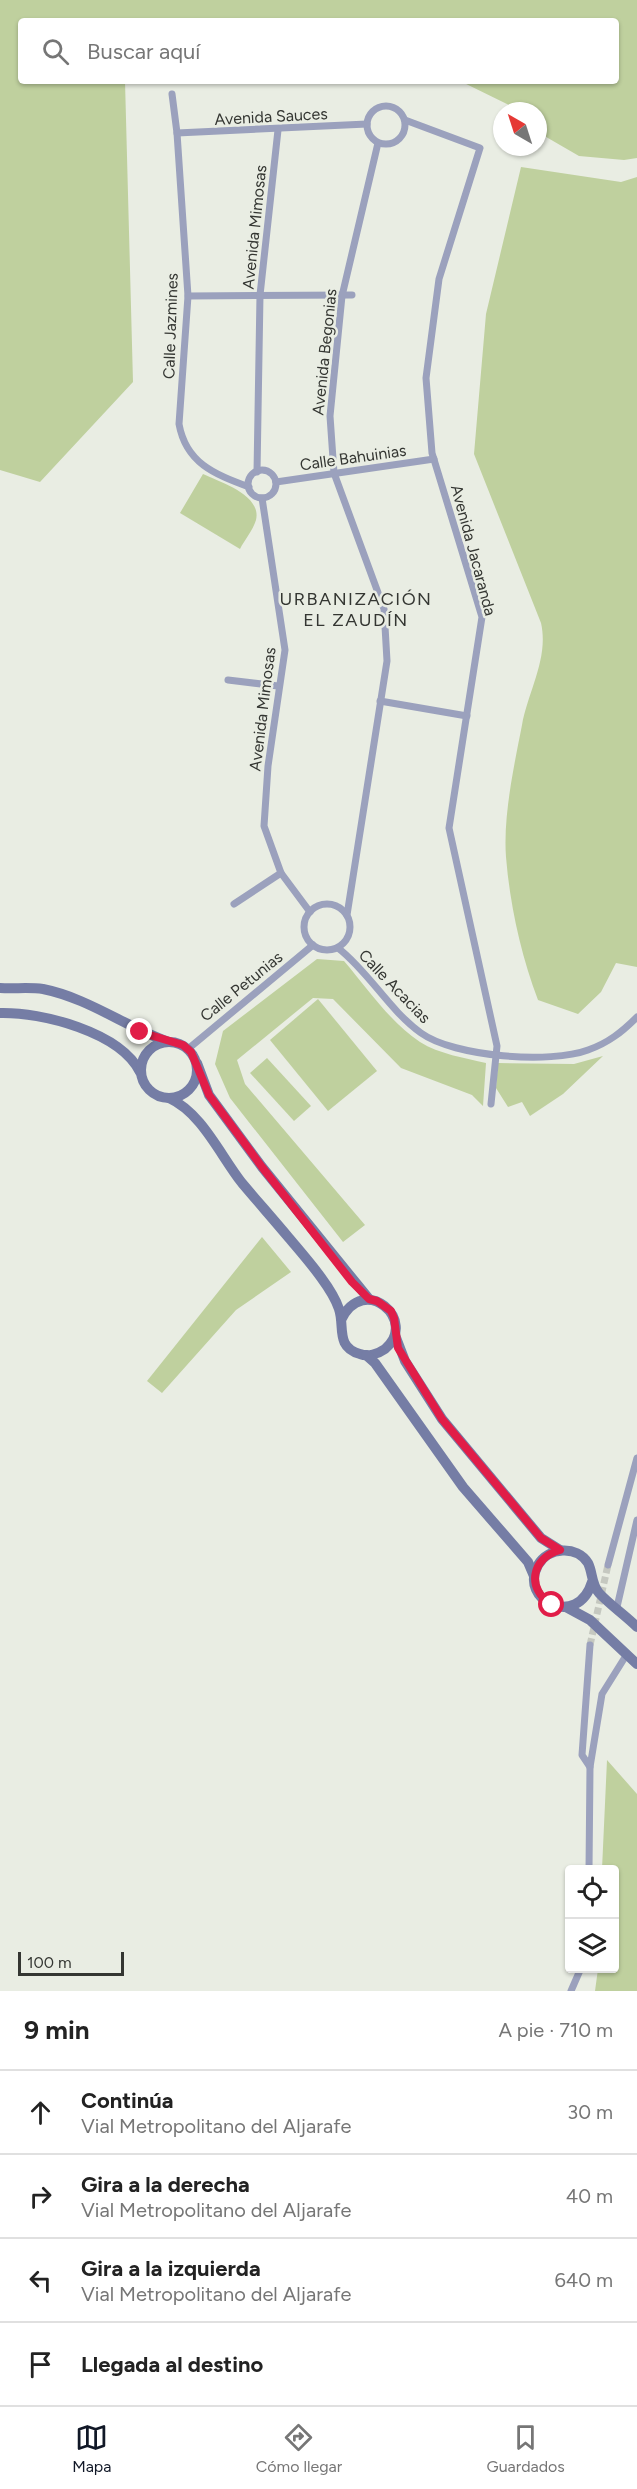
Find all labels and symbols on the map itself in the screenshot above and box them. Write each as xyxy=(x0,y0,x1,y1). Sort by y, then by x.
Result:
north arrow xyxy=(493,102,547,156)
street label: Avenida Sauces xyxy=(214,104,328,129)
street label: Avenida Mimosas xyxy=(239,164,270,290)
street label: Calle Jazmines xyxy=(159,273,182,379)
street label: Avenida Begonias xyxy=(308,288,341,416)
street label: Calle Bahuinias xyxy=(299,441,407,474)
street label: Avenida Jacaranda xyxy=(447,483,500,618)
district label: URBANIZACIÓN EL ZAUDÍN xyxy=(279,588,433,631)
street label: Avenida Mimosas xyxy=(245,646,280,772)
street label: Calle Acacias xyxy=(355,946,434,1027)
street label: Calle Petunias xyxy=(196,947,286,1025)
route end xyxy=(126,1018,152,1044)
route start xyxy=(538,1591,564,1617)
scale bar xyxy=(18,1949,124,1976)

